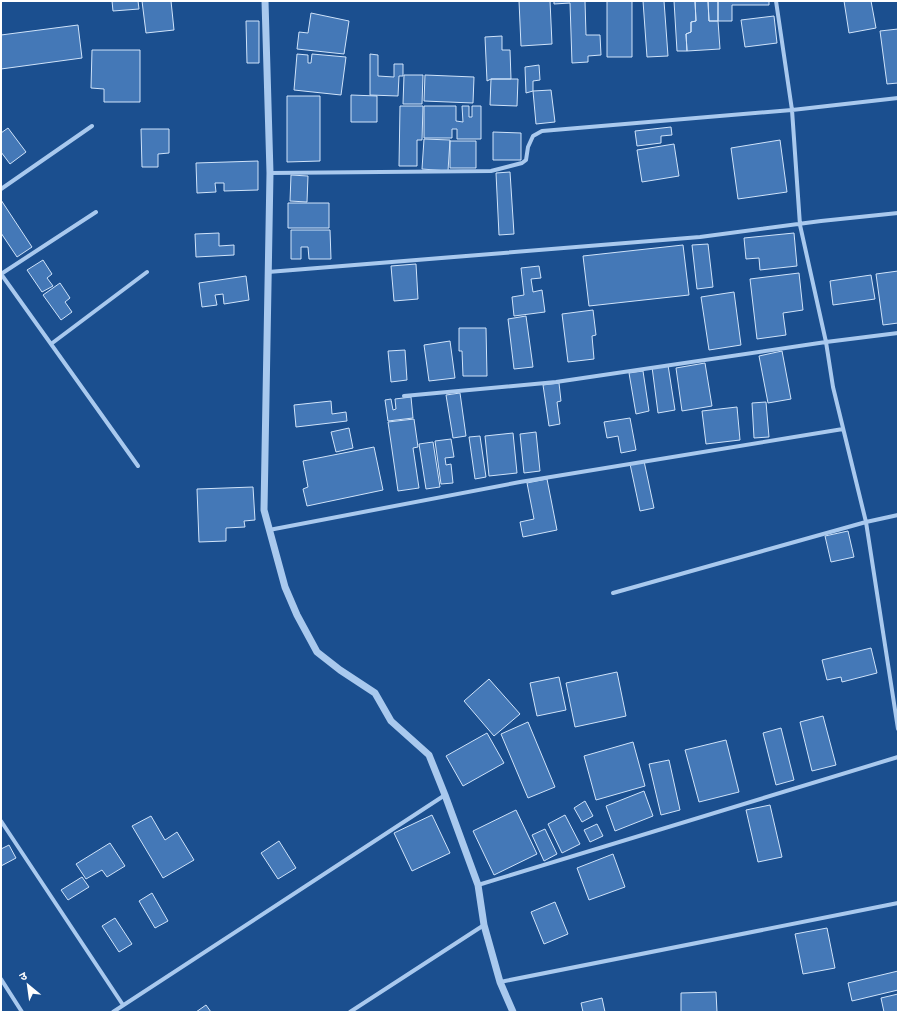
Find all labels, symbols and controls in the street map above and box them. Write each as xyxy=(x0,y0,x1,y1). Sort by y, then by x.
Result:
north arrow xyxy=(8,965,48,1005)
text: उ xyxy=(16,967,30,984)

